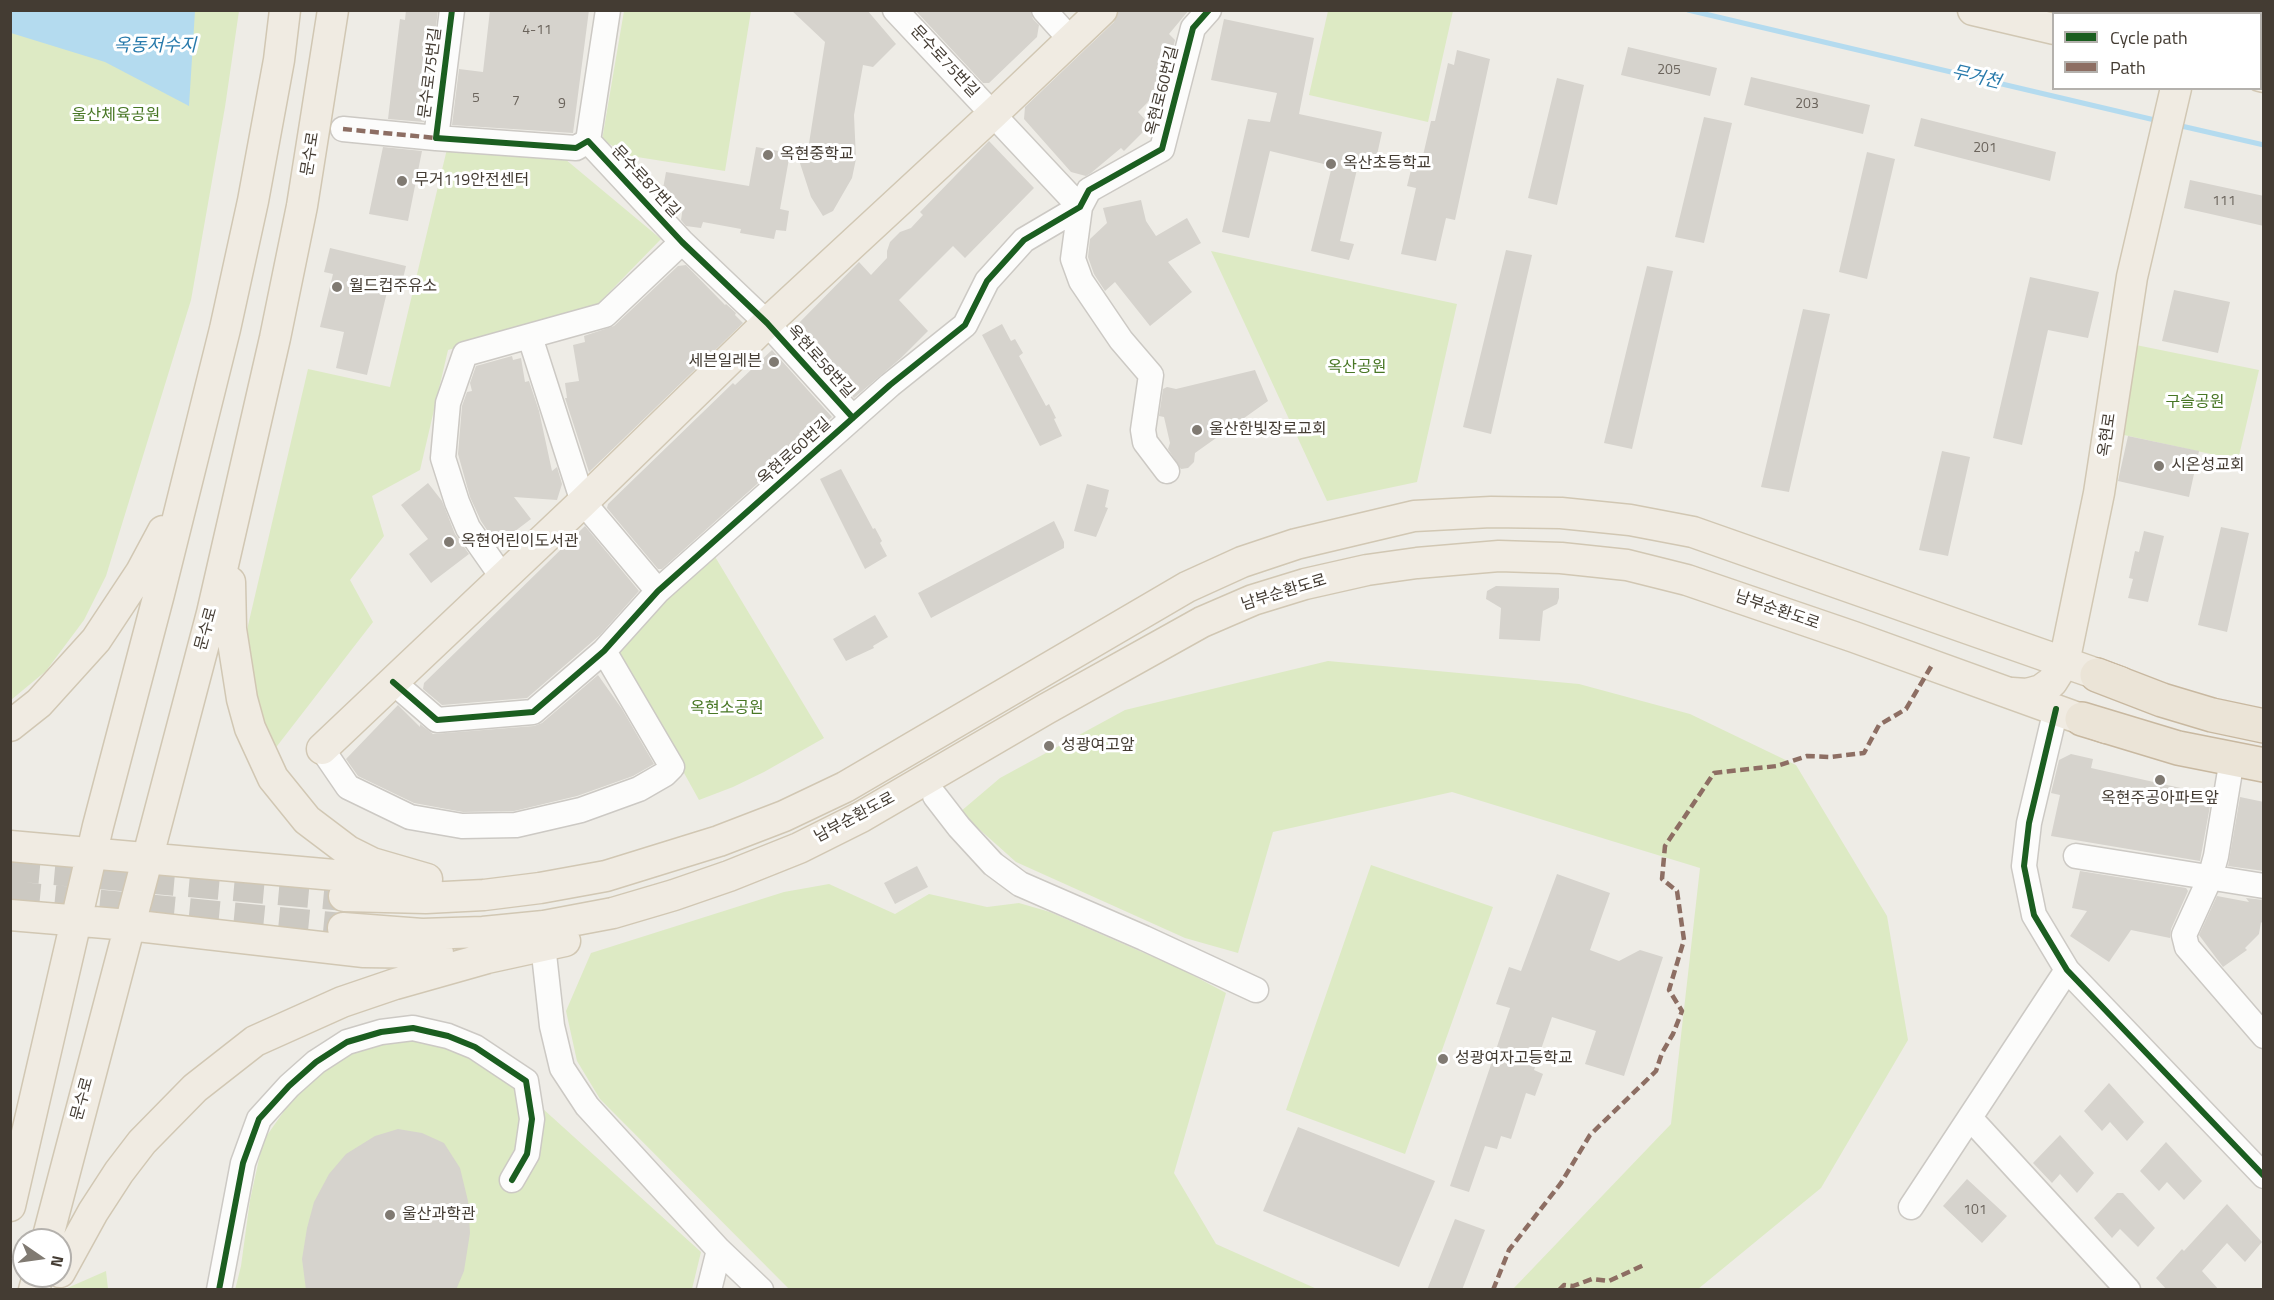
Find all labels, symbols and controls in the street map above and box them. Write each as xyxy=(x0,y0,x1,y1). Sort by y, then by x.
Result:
legend xyxy=(2052,12,2262,90)
street label: 문수로75번길 xyxy=(906,22,982,102)
house number: 4-11 xyxy=(522,23,552,39)
text: Cycle path xyxy=(2110,24,2188,51)
street label: 문수로75번길 xyxy=(416,26,446,120)
water label: 옥동저수지 xyxy=(114,36,196,58)
street label: 옥현로60번길 xyxy=(1143,44,1183,138)
text: Path xyxy=(2110,54,2146,81)
water label: 무거천 xyxy=(1949,62,2003,94)
house number: 205 xyxy=(1657,63,1681,79)
house number: 5 xyxy=(472,91,480,107)
house number: 7 xyxy=(512,94,520,110)
house number: 9 xyxy=(558,97,566,113)
house number: 203 xyxy=(1795,97,1819,113)
park label: 울산체육공원 xyxy=(72,106,160,126)
street label: 문수로 xyxy=(298,131,324,177)
house number: 201 xyxy=(1973,141,1997,157)
street label: 문수로87번길 xyxy=(607,142,683,222)
place label: 옥현중학교 xyxy=(780,145,854,165)
marker: 옥현중학교 xyxy=(761,148,775,162)
place label: 옥산초등학교 xyxy=(1343,154,1431,174)
marker: 옥산초등학교 xyxy=(1324,157,1338,171)
place label: 무거119안전센터 xyxy=(414,171,529,191)
marker: 무거119안전센터 xyxy=(395,174,409,188)
house number: 111 xyxy=(2212,194,2236,210)
place label: 월드컵주유소 xyxy=(349,277,437,297)
marker: 월드컵주유소 xyxy=(330,280,344,294)
street label: 옥현로58번길 xyxy=(782,322,858,402)
place label: 세븐일레븐 xyxy=(688,352,762,372)
marker: 세븐일레븐 xyxy=(767,355,781,369)
park label: 옥산공원 xyxy=(1328,358,1386,378)
park label: 구슬공원 xyxy=(2166,393,2224,413)
street label: 옥현로 xyxy=(2095,412,2121,458)
street label: 옥현로60번길 xyxy=(755,414,835,490)
place label: 울산한빛장로교회 xyxy=(1209,420,1327,440)
marker: 울산한빛장로교회 xyxy=(1190,423,1204,437)
place label: 시온성교회 xyxy=(2171,456,2245,476)
marker: 시온성교회 xyxy=(2152,459,2166,473)
place label: 옥현어린이도서관 xyxy=(461,532,579,552)
marker: 옥현어린이도서관 xyxy=(442,535,456,549)
street label: 남부순환도로 xyxy=(1239,571,1329,615)
street label: 남부순환도로 xyxy=(1732,588,1822,634)
street label: 문수로 xyxy=(192,605,222,653)
park label: 옥현소공원 xyxy=(690,699,764,719)
place label: 성광여고앞 xyxy=(1061,736,1135,756)
marker: 성광여고앞 xyxy=(1042,739,1056,753)
marker: 옥현주공아파트앞 xyxy=(2153,773,2167,787)
street label: 남부순환도로 xyxy=(812,789,898,847)
place label: 옥현주공아파트앞 xyxy=(2101,789,2219,809)
place label: 성광여자고등학교 xyxy=(1455,1049,1573,1069)
marker: 성광여자고등학교 xyxy=(1436,1052,1450,1066)
street label: 문수로 xyxy=(68,1075,98,1123)
house number: 101 xyxy=(1963,1203,1987,1219)
place label: 울산과학관 xyxy=(402,1205,476,1225)
marker: 울산과학관 xyxy=(383,1208,397,1222)
north arrow xyxy=(12,1228,72,1288)
text: N xyxy=(45,1253,71,1270)

